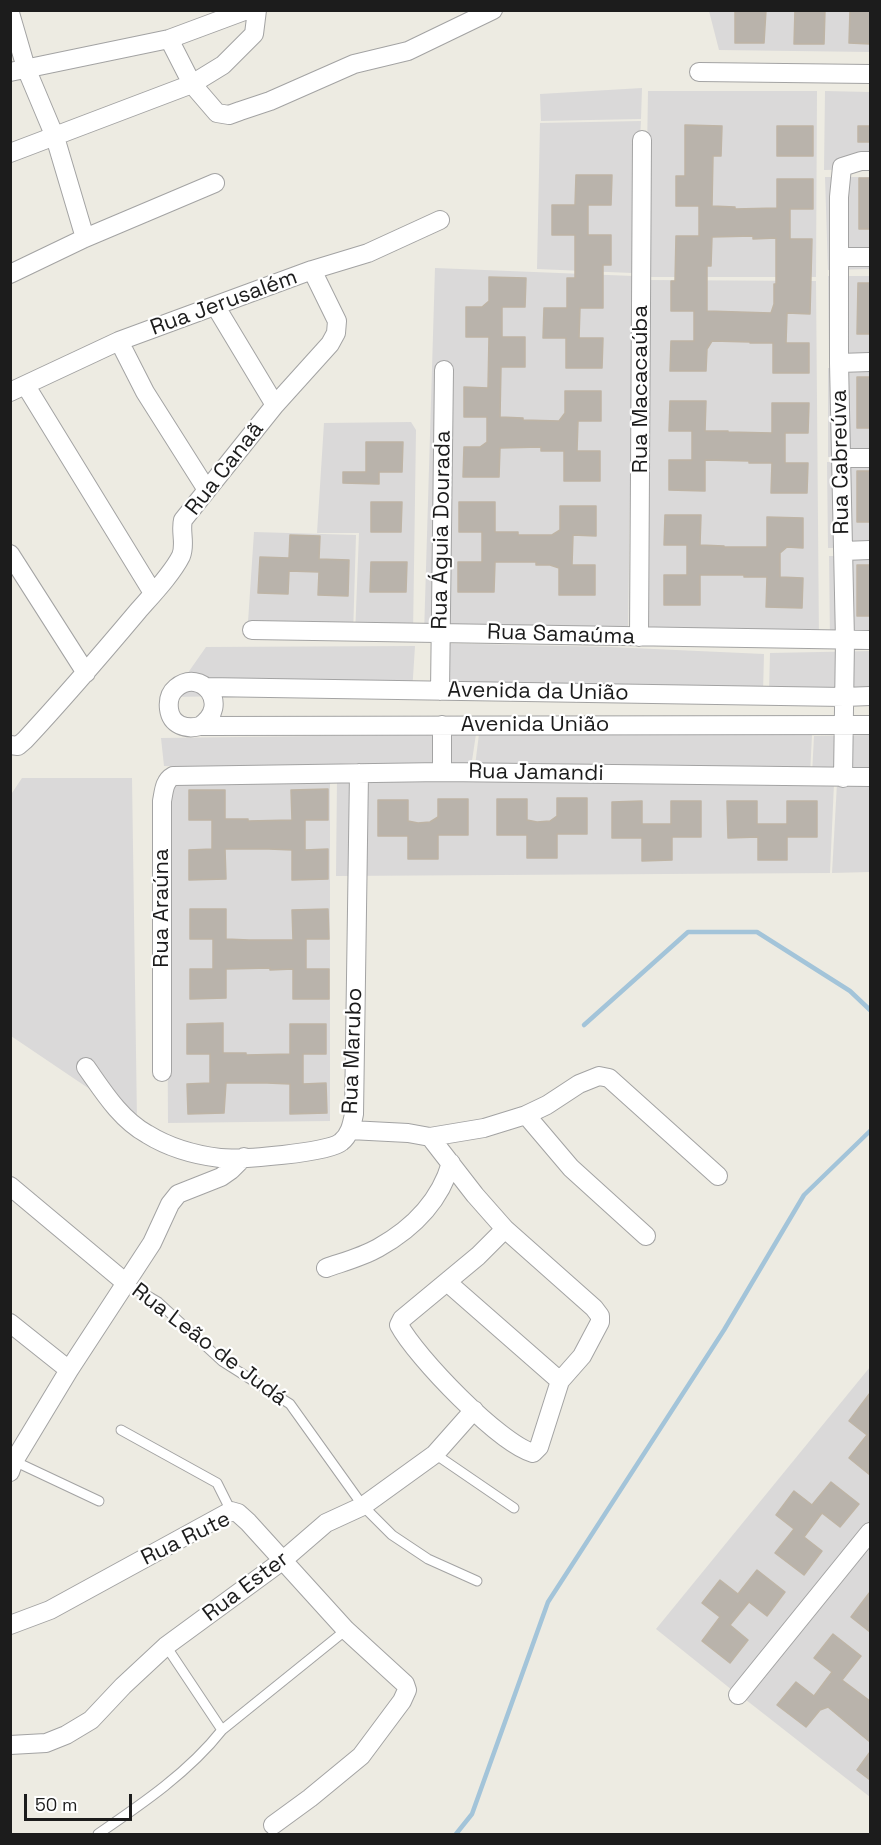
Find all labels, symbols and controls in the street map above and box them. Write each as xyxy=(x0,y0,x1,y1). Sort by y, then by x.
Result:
street label: Rua Jerusalém xyxy=(147,264,301,342)
street label: Rua Macacaúba xyxy=(628,305,654,473)
street label: Rua Cabreúva xyxy=(827,389,855,535)
street label: Rua Canaã xyxy=(180,417,270,521)
street label: Rua Águia Dourada xyxy=(427,430,457,630)
street label: Rua Samaúma xyxy=(487,619,635,651)
street label: Avenida da União xyxy=(447,677,629,707)
street label: Avenida União xyxy=(461,712,609,738)
street label: Rua Jamandi xyxy=(468,759,604,787)
street label: Rua Araúna xyxy=(149,848,175,968)
street label: Rua Marubo xyxy=(338,987,368,1115)
street label: Rua Leão de Judá xyxy=(126,1278,292,1412)
street label: Rua Rute xyxy=(137,1506,235,1572)
street label: Rua Ester xyxy=(198,1546,294,1628)
scale bar xyxy=(27,1782,135,1820)
text: 50 m xyxy=(35,1793,77,1816)

